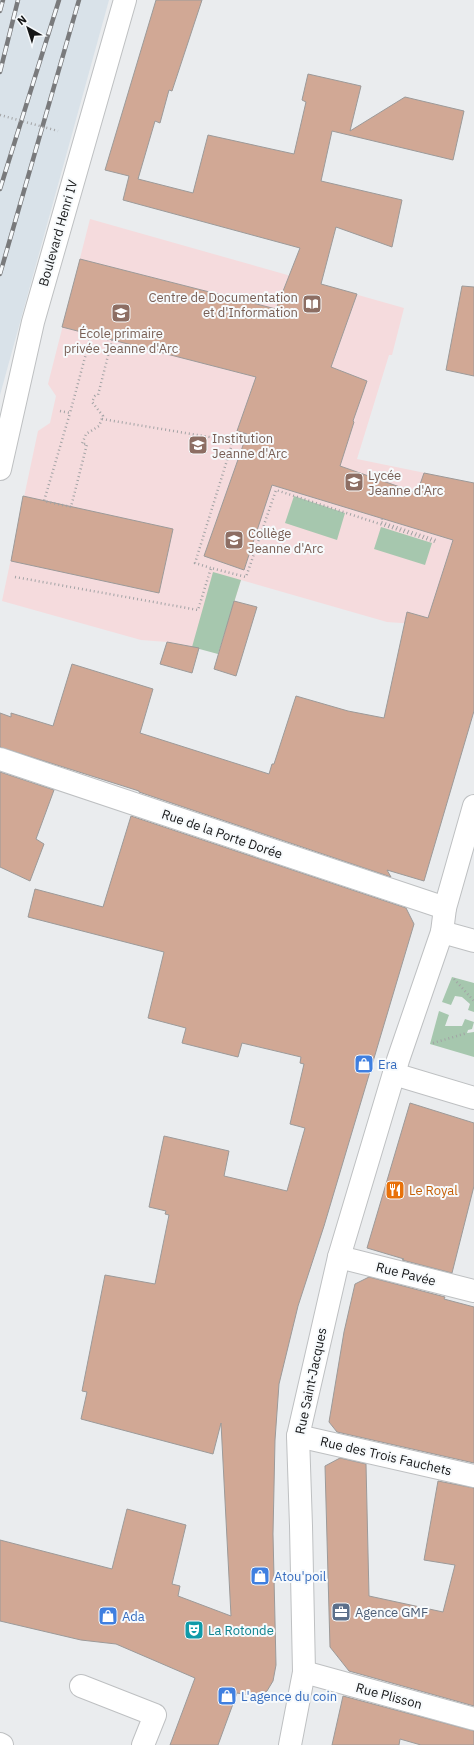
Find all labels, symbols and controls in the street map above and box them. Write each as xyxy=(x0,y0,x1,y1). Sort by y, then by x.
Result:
north arrow xyxy=(8,8,48,48)
text: N xyxy=(14,12,29,28)
street label: Boulevard Henri IV xyxy=(35,178,81,288)
place label: Centre de Documentation et d'Information xyxy=(148,289,298,321)
library icon: Centre de Documentation et d'Information xyxy=(301,293,323,315)
school or university icon: École primaire privée Jeanne d'Arc xyxy=(110,302,132,324)
place label: École primaire privée Jeanne d'Arc xyxy=(64,325,179,357)
place label: Institution Jeanne d'Arc xyxy=(212,430,288,462)
school or university icon: Institution Jeanne d'Arc xyxy=(187,434,209,456)
place label: Lycée Jeanne d'Arc xyxy=(368,467,444,499)
school or university icon: Lycée Jeanne d'Arc xyxy=(343,471,365,493)
place label: Collège Jeanne d'Arc xyxy=(248,525,324,557)
school or university icon: Collège Jeanne d'Arc xyxy=(223,529,245,551)
street label: Rue de la Porte Dorée xyxy=(159,805,285,863)
shop icon: Era xyxy=(353,1053,375,1075)
place label: Era xyxy=(378,1056,397,1073)
restaurant icon: Le Royal xyxy=(384,1179,406,1201)
place label: Le Royal xyxy=(409,1182,458,1199)
street label: Rue Pavée xyxy=(374,1258,438,1290)
street label: Rue Saint-Jacques xyxy=(291,1326,331,1436)
street label: Rue des Trois Fauchets xyxy=(319,1433,453,1479)
shop icon: Atou'poil xyxy=(249,1565,271,1587)
place label: Atou'poil xyxy=(274,1568,327,1585)
office icon: Agence GMF xyxy=(330,1601,352,1623)
place label: Agence GMF xyxy=(355,1604,428,1621)
shop icon: Ada xyxy=(97,1605,119,1627)
place label: Ada xyxy=(122,1608,145,1625)
theatre icon: La Rotonde xyxy=(183,1619,205,1641)
place label: La Rotonde xyxy=(208,1622,274,1639)
street label: Rue Plisson xyxy=(354,1679,424,1713)
shop icon: L'agence du coin xyxy=(216,1685,238,1707)
place label: L'agence du coin xyxy=(241,1688,337,1705)

